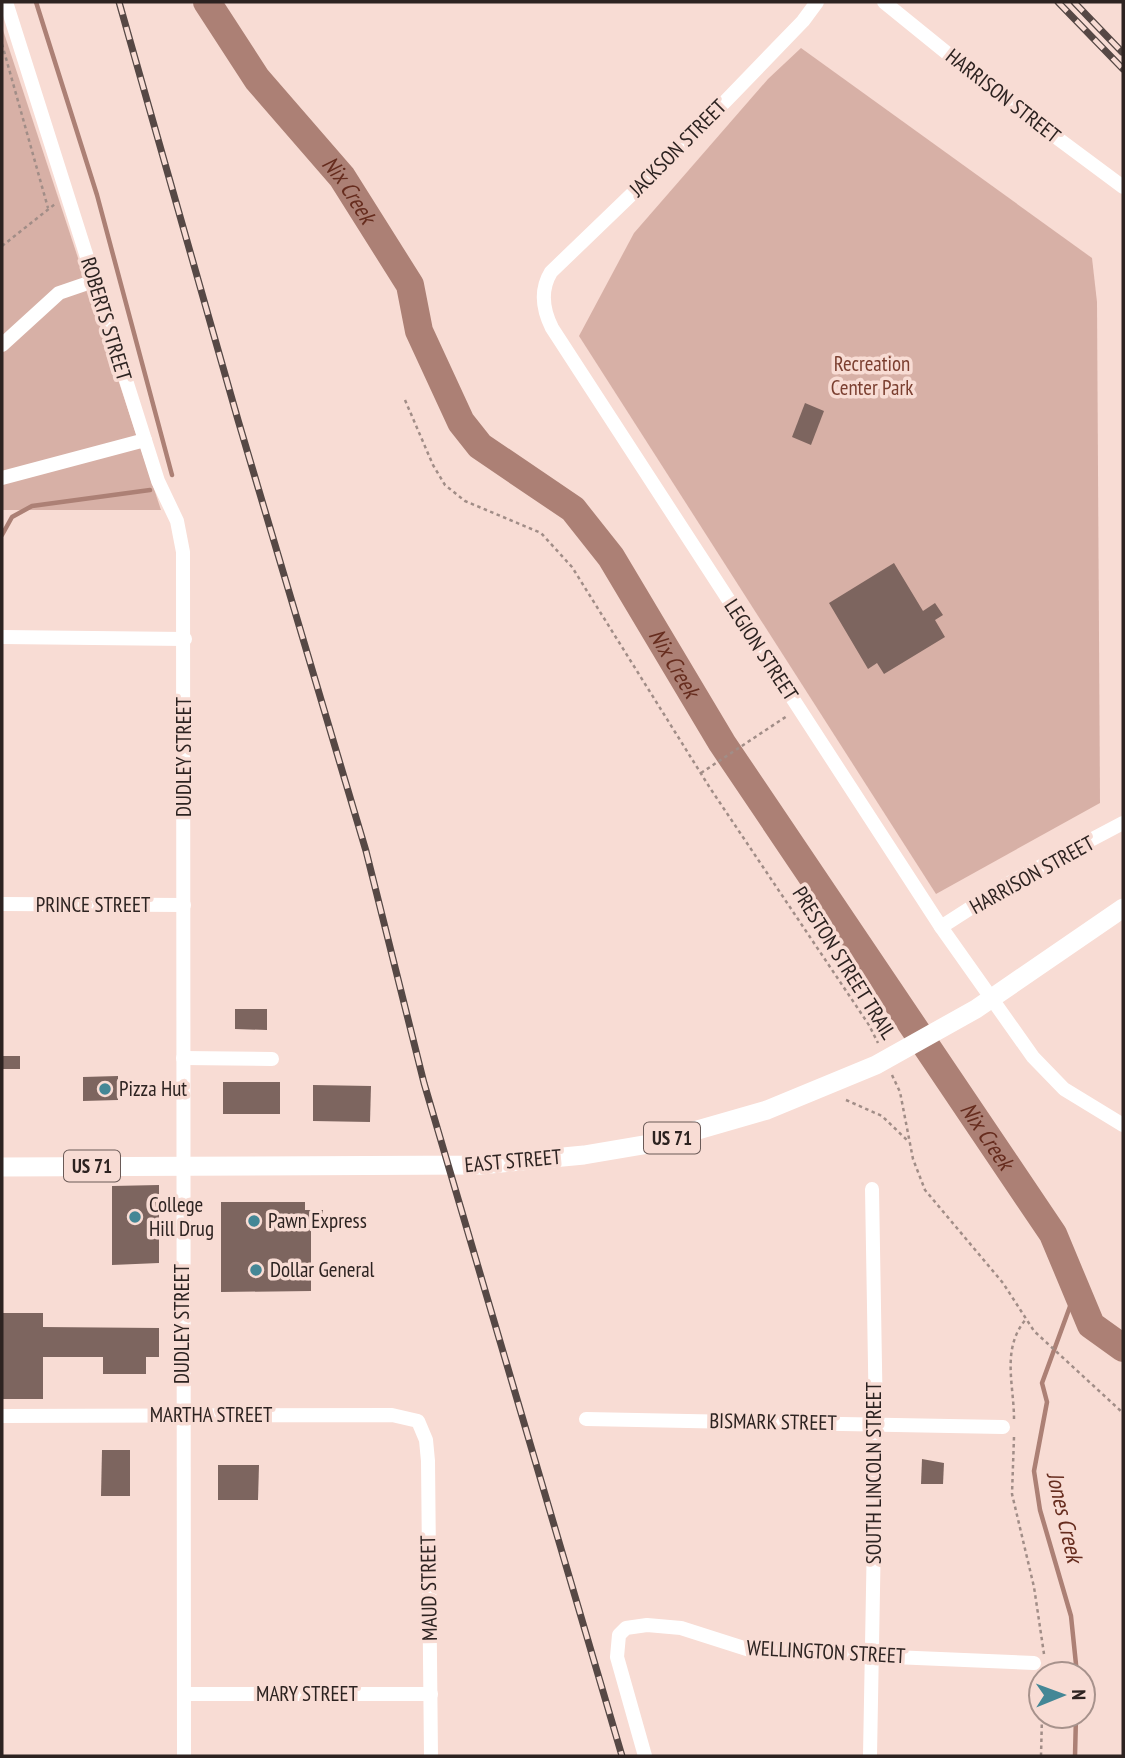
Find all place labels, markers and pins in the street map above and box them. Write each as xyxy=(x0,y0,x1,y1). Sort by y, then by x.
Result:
place label: Pizza Hut xyxy=(119,1075,187,1102)
marker: Pizza Hut xyxy=(97,1081,113,1097)
place label: College Hill Drug xyxy=(149,1191,214,1242)
place label: Pawn Express xyxy=(268,1207,367,1234)
marker: College Hill Drug xyxy=(127,1209,143,1225)
marker: Pawn Express xyxy=(246,1213,262,1229)
place label: Dollar General xyxy=(270,1256,375,1283)
marker: Dollar General xyxy=(248,1262,264,1278)

